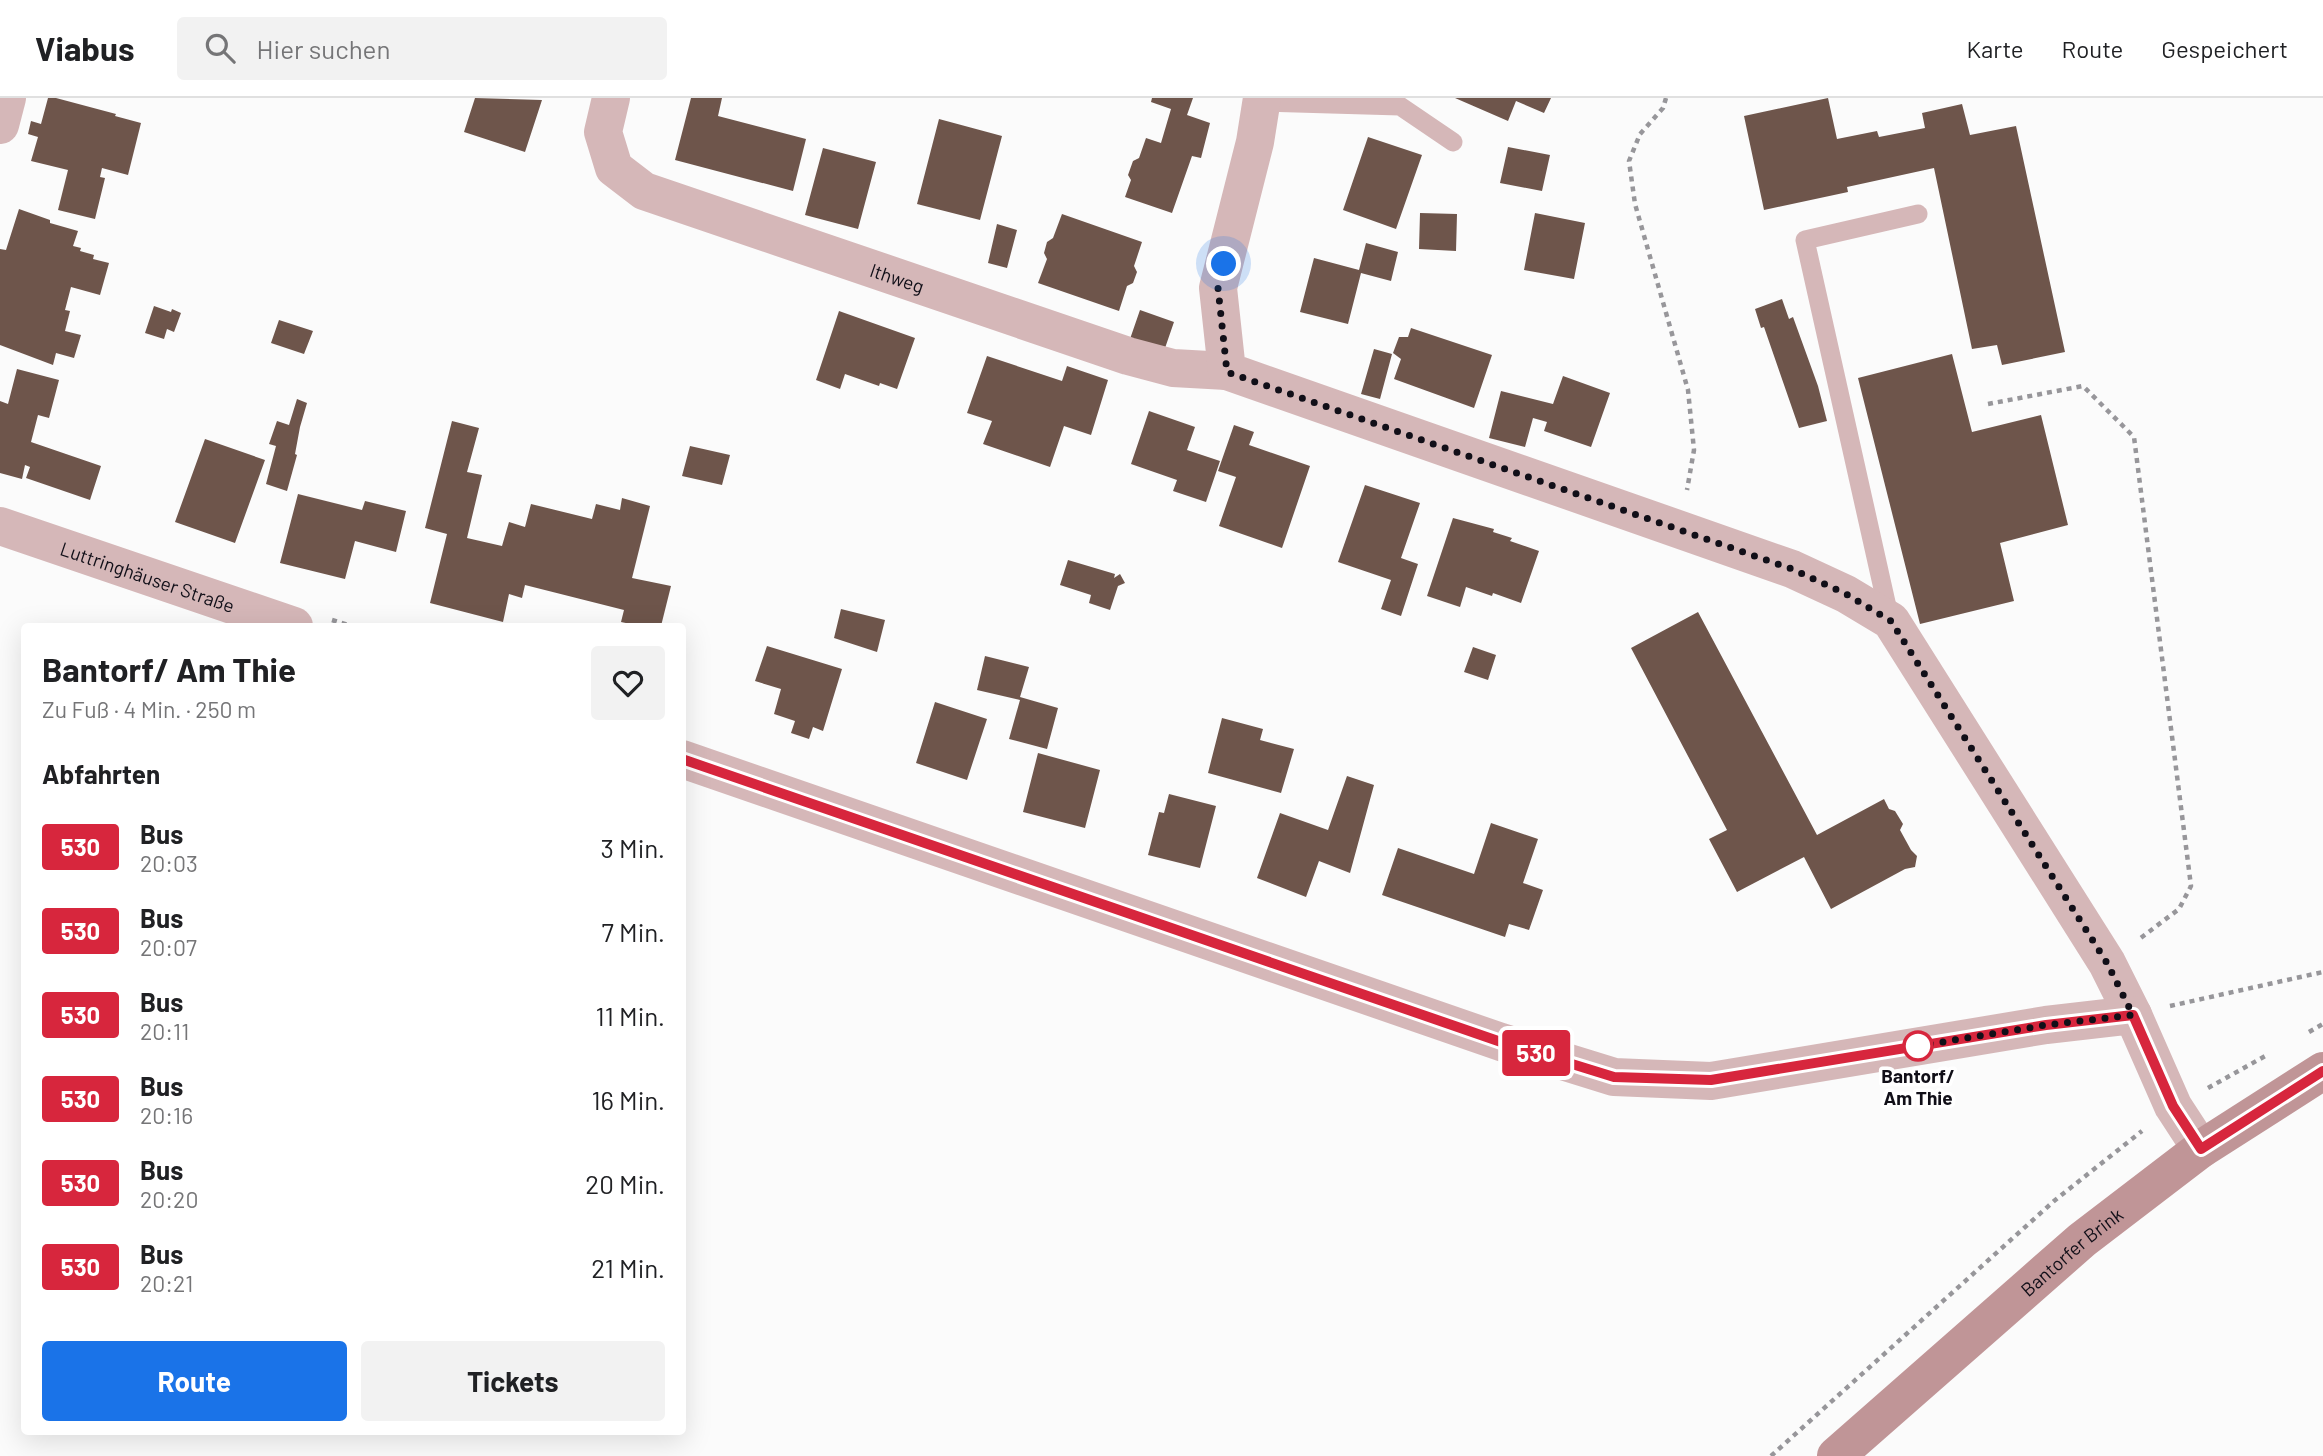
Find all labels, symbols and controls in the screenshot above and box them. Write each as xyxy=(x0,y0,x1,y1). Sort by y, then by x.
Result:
search box xyxy=(177,17,667,80)
text: Viabus xyxy=(35,28,135,68)
icon: search xyxy=(201,29,239,67)
text: Hier suchen xyxy=(257,33,390,64)
text: Karte xyxy=(1966,34,2024,63)
text: Route xyxy=(2062,34,2123,63)
text: Gespeichert xyxy=(2161,34,2288,63)
your location xyxy=(1206,246,1241,281)
street label: Ithweg xyxy=(867,257,927,297)
street label: Luttringhäuser Straße xyxy=(58,536,238,617)
button: heart xyxy=(591,646,665,720)
text: Bantorf/ Am Thie xyxy=(42,649,296,689)
text: Zu Fuß · 4 Min. · 250 m xyxy=(42,695,256,723)
text: Abfahrten xyxy=(42,758,160,789)
text: Bus xyxy=(140,818,183,849)
text: 530 xyxy=(61,832,100,861)
text: 3 Min. xyxy=(600,832,665,863)
text: 20:03 xyxy=(140,849,198,877)
text: Bus xyxy=(140,902,183,933)
text: 530 xyxy=(61,916,100,945)
text: 7 Min. xyxy=(602,916,665,947)
text: 20:07 xyxy=(140,933,197,961)
text: Bus xyxy=(140,986,183,1017)
text: 530 xyxy=(61,1000,100,1029)
text: 11 Min. xyxy=(596,1000,665,1031)
text: 20:11 xyxy=(140,1017,189,1045)
line badge: 530 xyxy=(1496,1030,1576,1076)
marker: Bantorf/ Am Thie xyxy=(1903,1031,1933,1061)
text: 530 xyxy=(1516,1038,1556,1067)
place label: Bantorf/ Am Thie xyxy=(1881,1064,1955,1109)
text: Bus xyxy=(140,1070,183,1101)
text: 530 xyxy=(61,1084,100,1113)
text: 16 Min. xyxy=(591,1084,665,1115)
text: 20:16 xyxy=(140,1101,193,1129)
text: Bus xyxy=(140,1154,183,1185)
text: 530 xyxy=(61,1168,100,1197)
text: 20 Min. xyxy=(585,1168,665,1199)
text: 20:20 xyxy=(140,1185,198,1213)
street label: Bantorfer Brink xyxy=(2015,1202,2127,1300)
text: Bus xyxy=(140,1238,183,1269)
text: 530 xyxy=(61,1252,100,1281)
text: 21 Min. xyxy=(591,1252,665,1283)
text: 20:21 xyxy=(140,1269,193,1297)
button: Route xyxy=(42,1341,347,1421)
button: Tickets xyxy=(361,1341,665,1421)

